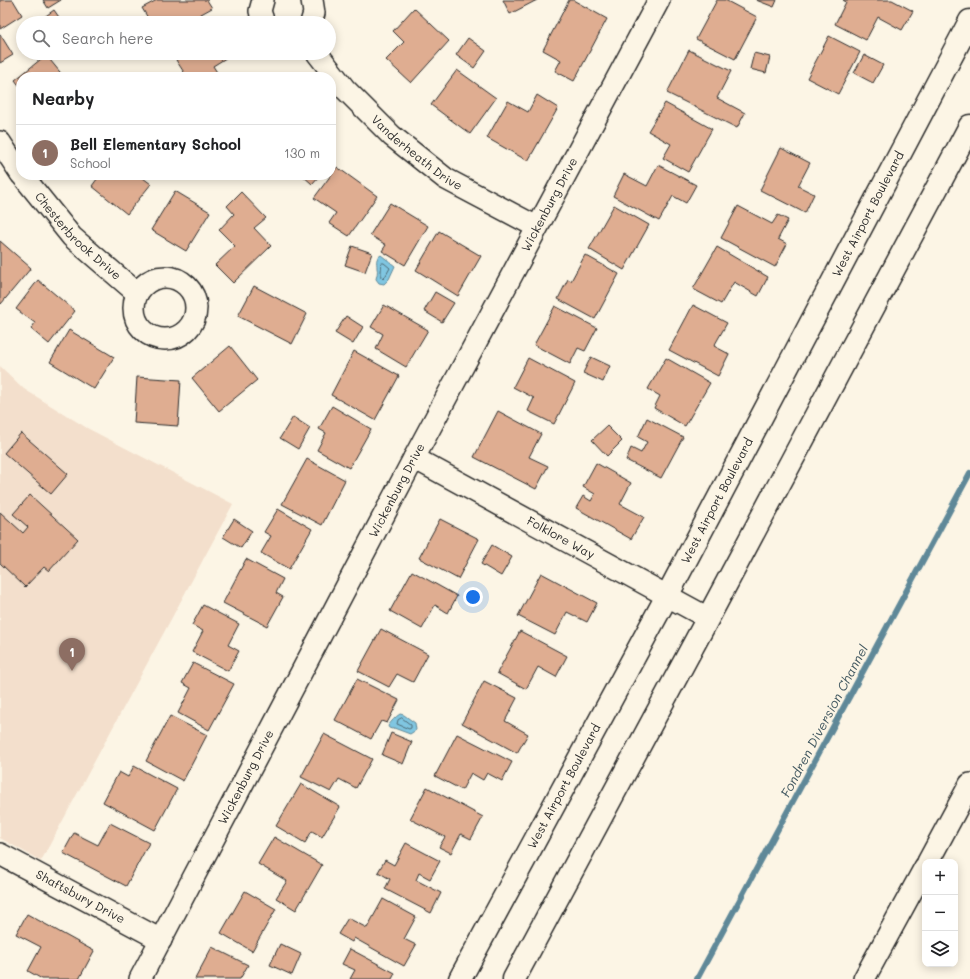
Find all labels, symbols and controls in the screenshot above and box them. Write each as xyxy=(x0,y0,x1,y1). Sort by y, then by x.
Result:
search box xyxy=(16,16,336,60)
icon: search xyxy=(30,27,52,49)
text: Search here xyxy=(62,28,153,48)
text: Nearby xyxy=(32,87,94,109)
street label: Vanderheath Drive xyxy=(369,111,465,193)
text: Bell Elementary School xyxy=(70,134,241,154)
text: 1 xyxy=(42,144,48,161)
text: 130 m xyxy=(284,144,320,161)
street label: West Airport Boulevard xyxy=(828,148,907,279)
text: School xyxy=(70,154,111,171)
street label: Wickenburg Drive xyxy=(517,154,580,254)
street label: Chesterbrook Drive xyxy=(32,188,125,283)
street label: West Airport Boulevard xyxy=(677,434,756,566)
street label: Wickenburg Drive xyxy=(365,440,428,540)
street label: Folklore Way xyxy=(524,512,598,562)
your location xyxy=(463,587,483,607)
pin: 1 xyxy=(59,638,85,671)
water label: Fondren Diversion Channel xyxy=(776,641,871,800)
street label: West Airport Boulevard xyxy=(523,720,604,851)
street label: Wickenburg Drive xyxy=(214,727,277,827)
map controls xyxy=(922,859,958,967)
button: + xyxy=(922,859,958,895)
street label: Shaftsbury Drive xyxy=(33,866,128,926)
button: − xyxy=(922,895,958,931)
button: layers xyxy=(922,931,958,967)

